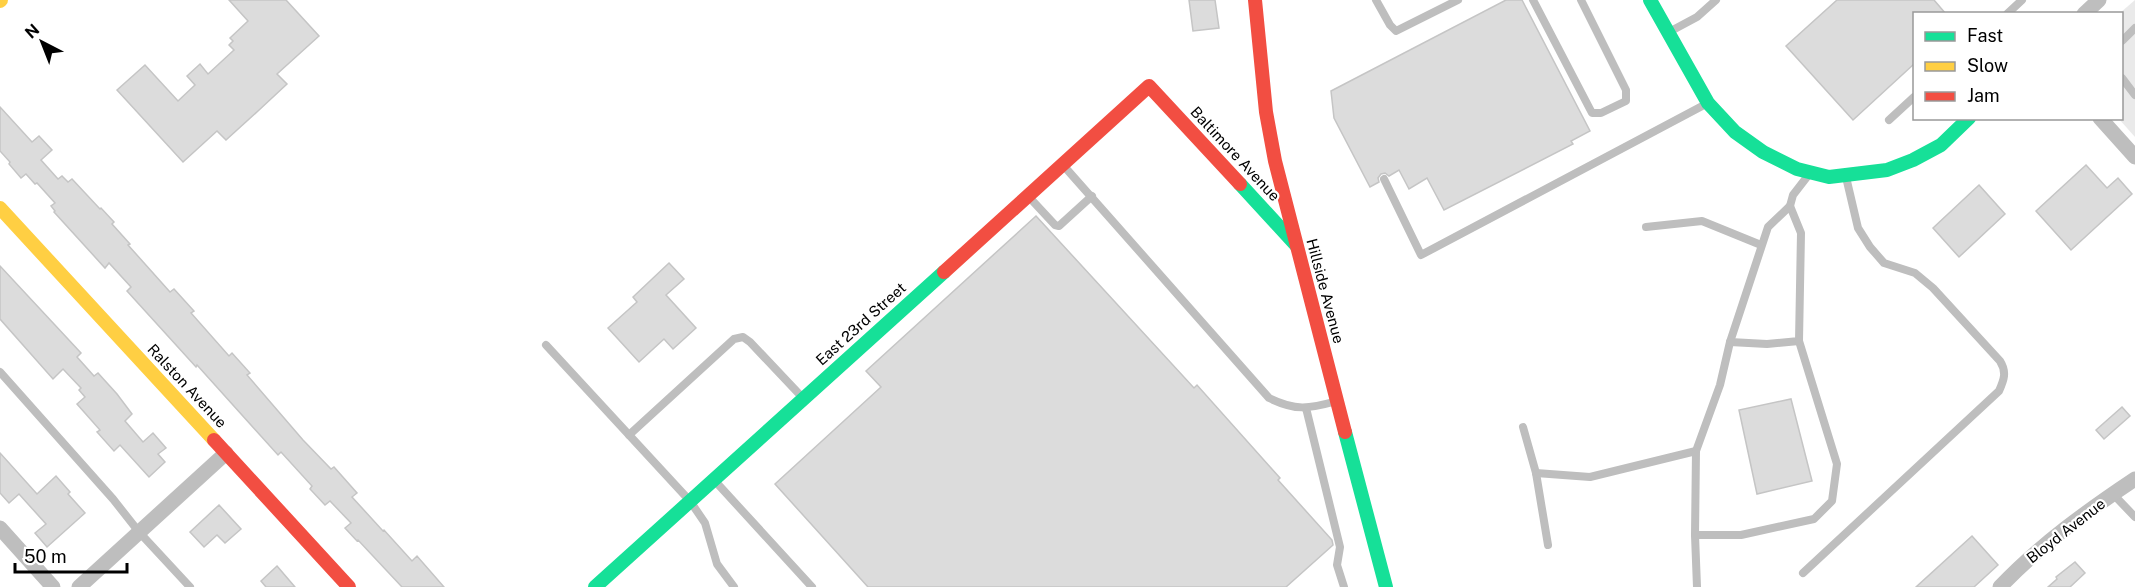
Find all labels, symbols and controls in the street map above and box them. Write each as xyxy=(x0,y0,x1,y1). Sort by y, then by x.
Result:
north arrow xyxy=(12,12,72,72)
legend xyxy=(1913,12,2123,120)
text: N xyxy=(21,20,43,42)
text: Fast xyxy=(1967,25,2003,46)
text: Slow xyxy=(1967,55,2008,76)
text: Jam xyxy=(1967,85,2000,106)
street label: Baltimore Avenue xyxy=(1187,103,1283,204)
street label: Hillside Avenue xyxy=(1303,237,1348,345)
street label: East 23rd Street xyxy=(812,279,909,368)
street label: Ralston Avenue xyxy=(144,340,230,431)
street label: Bloyd Avenue xyxy=(2023,495,2108,566)
scale bar xyxy=(15,536,128,574)
text: 50 m xyxy=(24,546,67,567)

